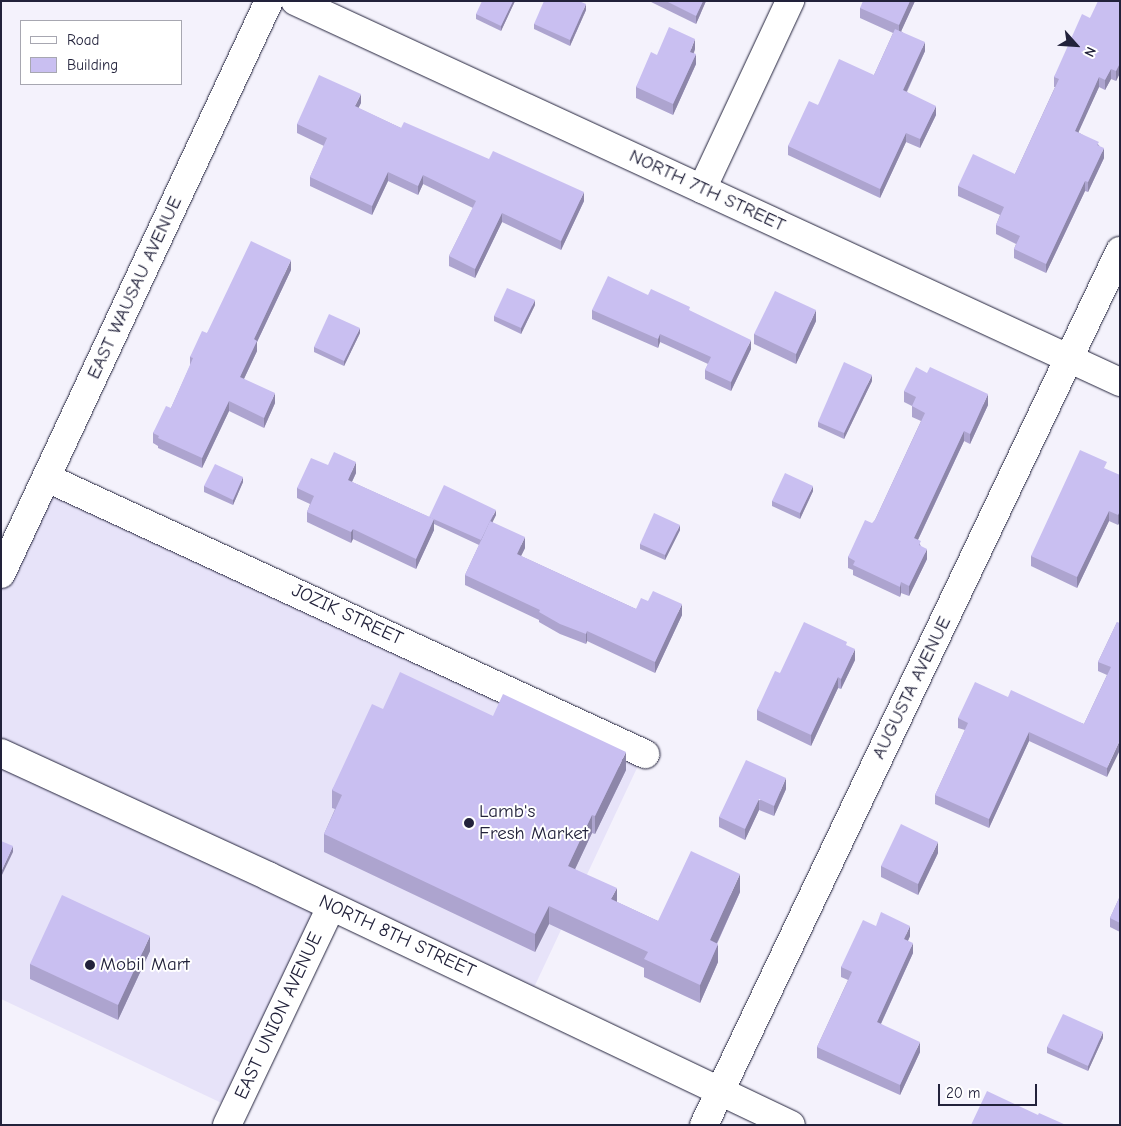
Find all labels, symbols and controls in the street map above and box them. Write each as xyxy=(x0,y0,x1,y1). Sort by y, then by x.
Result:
legend xyxy=(20,20,182,85)
north arrow xyxy=(1051,20,1101,70)
text: Road xyxy=(67,31,99,49)
text: N xyxy=(1080,44,1100,60)
text: Building xyxy=(67,56,118,74)
street label: NORTH 7TH STREET xyxy=(625,145,789,237)
street label: EAST WAUSAU AVENUE xyxy=(83,193,187,383)
street label: JOZIK STREET xyxy=(288,579,406,651)
street label: AUGUSTA AVENUE xyxy=(868,613,956,763)
place label: Lamb's Fresh Market xyxy=(479,801,588,845)
marker: Lamb's Fresh Market xyxy=(463,817,475,829)
street label: NORTH 8TH STREET xyxy=(315,891,479,983)
street label: EAST UNION AVENUE xyxy=(230,929,328,1103)
place label: Mobil Mart xyxy=(100,954,190,976)
marker: Mobil Mart xyxy=(84,959,96,971)
scale bar xyxy=(941,1074,1040,1106)
text: 20 m xyxy=(946,1084,980,1102)

